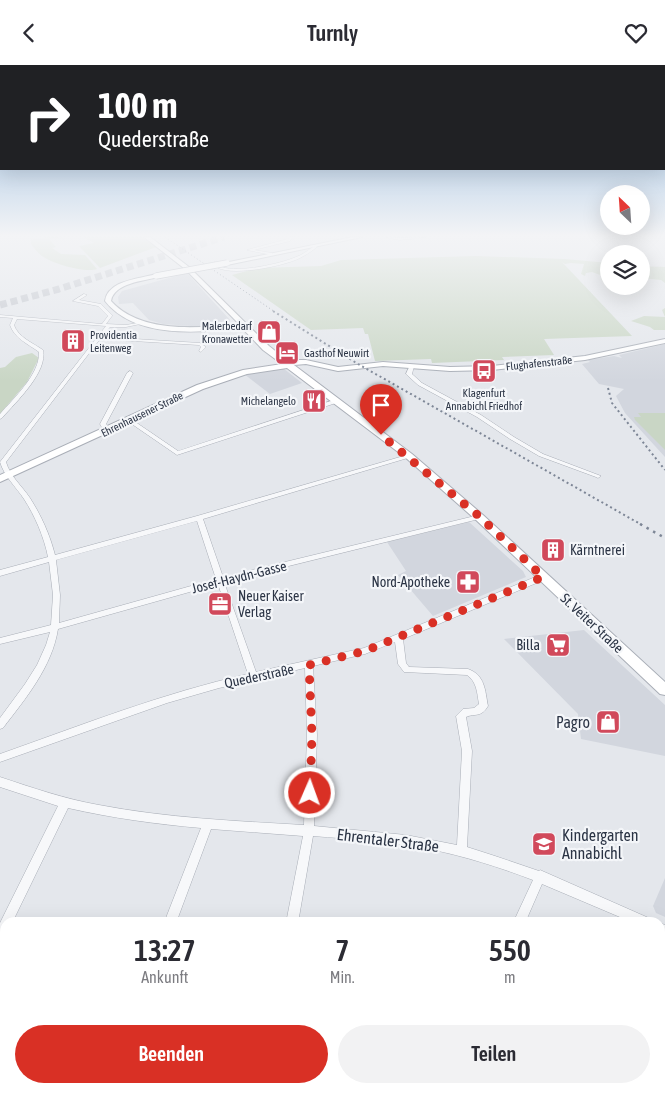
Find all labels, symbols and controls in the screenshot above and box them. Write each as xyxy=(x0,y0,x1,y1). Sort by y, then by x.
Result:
icon: back xyxy=(15,19,43,47)
icon: heart xyxy=(622,19,650,47)
text: Turnly xyxy=(307,20,358,46)
icon: right xyxy=(15,85,80,150)
text: 100 m xyxy=(98,85,177,125)
text: Quederstraße xyxy=(98,126,209,152)
north arrow xyxy=(600,185,650,235)
map controls xyxy=(600,185,650,295)
button: layers xyxy=(600,245,650,295)
shop icon: Malerbedarf Kronawetter xyxy=(256,319,282,345)
place label: Malerbedarf Kronawetter xyxy=(202,320,253,345)
building icon: Providentia Leitenweg xyxy=(60,328,86,354)
place label: Providentia Leitenweg xyxy=(90,329,137,354)
hotel icon: Gasthof Neuwirt xyxy=(274,340,300,366)
place label: Gasthof Neuwirt xyxy=(304,347,369,359)
street label: Flughafenstraße xyxy=(505,354,573,372)
bus stop icon: Klagenfurt Annabichl Friedhof xyxy=(471,358,497,384)
pin xyxy=(360,384,402,435)
place label: Klagenfurt Annabichl Friedhof xyxy=(446,387,522,412)
restaurant icon: Michelangelo xyxy=(301,388,327,414)
street label: Ehrenhausener Straße xyxy=(99,389,185,439)
icon: arrive xyxy=(367,391,395,419)
place label: Michelangelo xyxy=(241,395,296,407)
building icon: Kärntnerei xyxy=(540,537,566,563)
place label: Kärntnerei xyxy=(570,542,625,558)
street label: Josef-Haydn-Gasse xyxy=(190,557,288,597)
pharmacy icon: Nord-Apotheke xyxy=(455,569,481,595)
place label: Nord-Apotheke xyxy=(371,574,450,590)
place label: Neuer Kaiser Verlag xyxy=(238,588,304,620)
street label: St. Veiter Straße xyxy=(557,590,627,656)
office icon: Neuer Kaiser Verlag xyxy=(207,591,233,617)
supermarket icon: Billa xyxy=(545,632,571,658)
place label: Billa xyxy=(516,637,540,653)
street label: Quederstraße xyxy=(223,661,295,691)
shop icon: Pagro xyxy=(595,709,621,735)
place label: Pagro xyxy=(556,713,590,732)
position arrow xyxy=(283,766,335,818)
street label: Ehrentaler Straße xyxy=(336,825,440,855)
place label: Kindergarten Annabichl xyxy=(562,826,638,862)
school or university icon: Kindergarten Annabichl xyxy=(531,831,557,857)
text: 13:27 xyxy=(134,933,196,967)
text: 7 xyxy=(335,933,349,967)
text: 550 xyxy=(489,933,531,967)
text: Ankunft xyxy=(141,968,188,986)
text: Min. xyxy=(330,968,355,986)
text: m xyxy=(504,968,516,986)
button: Beenden xyxy=(15,1025,328,1083)
button: Teilen xyxy=(338,1025,650,1083)

